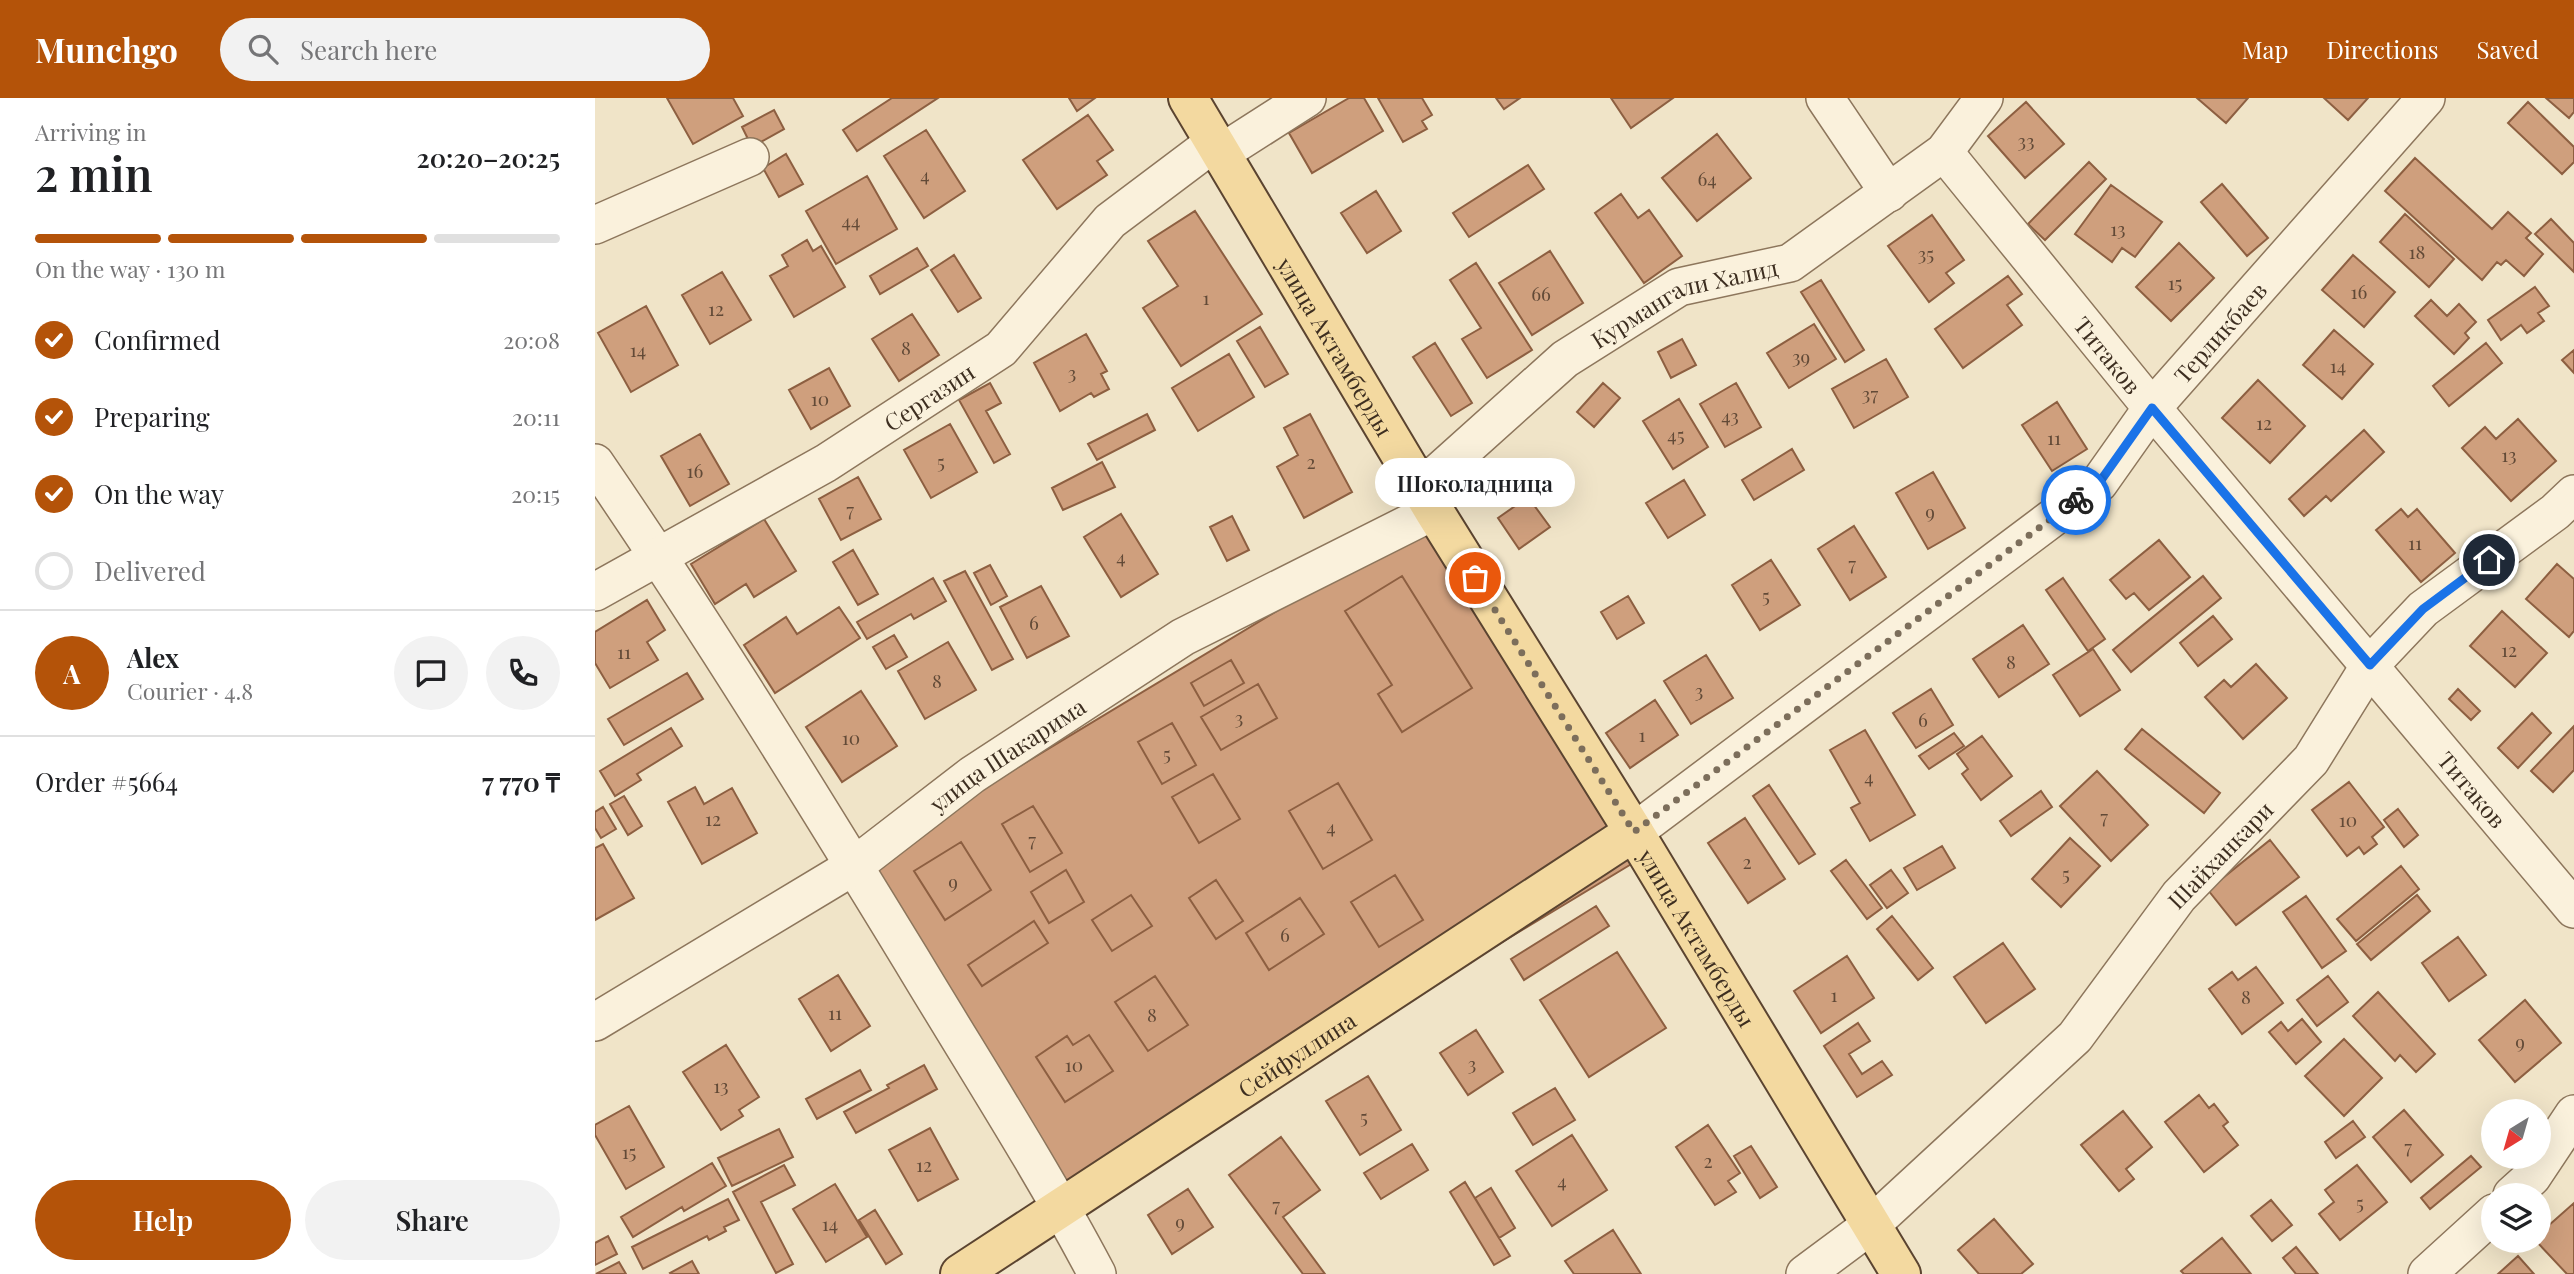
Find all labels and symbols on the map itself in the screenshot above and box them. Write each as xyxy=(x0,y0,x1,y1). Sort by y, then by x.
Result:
house number: 33 xyxy=(2017,127,2035,153)
house number: 4 xyxy=(920,161,930,187)
house number: 64 xyxy=(1697,165,1717,191)
house number: 44 xyxy=(842,207,860,233)
house number: 13 xyxy=(2110,215,2126,241)
house number: 18 xyxy=(2409,238,2425,264)
house number: 35 xyxy=(1918,240,1934,266)
street label: улица Актамберды xyxy=(1270,250,1401,441)
street label: Курмангали Халид xyxy=(1585,251,1781,354)
house number: 15 xyxy=(2168,269,2182,295)
street label: Терликбаев xyxy=(2166,274,2273,389)
house number: 16 xyxy=(2351,278,2368,304)
house number: 66 xyxy=(1531,280,1551,306)
house number: 1 xyxy=(1202,284,1210,310)
house number: 12 xyxy=(708,295,724,321)
street label: Титаков xyxy=(2068,310,2149,400)
house number: 8 xyxy=(901,334,911,360)
house number: 14 xyxy=(630,336,646,362)
house number: 39 xyxy=(1792,343,1810,369)
house number: 14 xyxy=(2330,352,2346,378)
street label: Сергазин xyxy=(877,355,980,437)
house number: 3 xyxy=(1068,359,1076,385)
house number: 37 xyxy=(1862,380,1878,406)
house number: 10 xyxy=(811,385,829,411)
house number: 43 xyxy=(1721,402,1739,428)
house number: 12 xyxy=(2256,409,2272,435)
house number: 45 xyxy=(1667,421,1685,447)
house number: 11 xyxy=(2047,424,2061,450)
house number: 13 xyxy=(2501,441,2517,467)
house number: 5 xyxy=(937,448,945,474)
house number: 2 xyxy=(1306,448,1316,474)
house number: 16 xyxy=(687,457,704,483)
callout: Шоколадница xyxy=(1375,459,1575,508)
courier xyxy=(2041,465,2111,535)
house number: 7 xyxy=(846,496,854,522)
house number: 9 xyxy=(1925,498,1935,524)
house number: 11 xyxy=(2408,529,2422,555)
pin xyxy=(2459,530,2519,590)
house number: 4 xyxy=(1116,543,1126,569)
pin xyxy=(1445,548,1505,608)
house number: 7 xyxy=(1848,550,1856,576)
house number: 5 xyxy=(1762,582,1770,608)
house number: 6 xyxy=(1029,609,1039,635)
house number: 12 xyxy=(2501,636,2517,662)
house number: 11 xyxy=(617,638,631,664)
house number: 8 xyxy=(2006,648,2016,674)
house number: 8 xyxy=(932,667,942,693)
house number: 3 xyxy=(1695,677,1703,703)
street label: улица Шакарима xyxy=(922,690,1091,819)
house number: 3 xyxy=(1235,704,1243,730)
house number: 6 xyxy=(1918,706,1928,732)
house number: 1 xyxy=(1638,721,1646,747)
house number: 10 xyxy=(842,724,860,750)
house number: 5 xyxy=(1163,740,1171,766)
street label: Титаков xyxy=(2432,744,2514,834)
house number: 4 xyxy=(1864,763,1874,789)
street label: Шайханкари xyxy=(2160,794,2279,915)
house number: 7 xyxy=(2100,803,2108,829)
house number: 12 xyxy=(705,805,721,831)
house number: 10 xyxy=(2339,806,2357,832)
house number: 4 xyxy=(1326,813,1336,839)
house number: 7 xyxy=(1028,826,1036,852)
street label: улица Актамберды xyxy=(1631,842,1763,1032)
house number: 2 xyxy=(1742,848,1752,874)
house number: 5 xyxy=(2062,860,2070,886)
house number: 9 xyxy=(948,868,958,894)
house number: 6 xyxy=(1280,921,1290,947)
house number: 1 xyxy=(1830,981,1838,1007)
house number: 8 xyxy=(2241,983,2251,1009)
house number: 11 xyxy=(828,999,842,1025)
house number: 8 xyxy=(1147,1001,1157,1027)
street label: Сейфуллина xyxy=(1231,1003,1362,1104)
house number: 9 xyxy=(2515,1028,2525,1054)
house number: 3 xyxy=(1468,1050,1476,1076)
house number: 10 xyxy=(1065,1051,1083,1077)
house number: 13 xyxy=(713,1072,729,1098)
north arrow xyxy=(2481,1099,2551,1169)
house number: 5 xyxy=(1360,1103,1368,1129)
house number: 7 xyxy=(2404,1133,2412,1159)
house number: 15 xyxy=(622,1138,636,1164)
house number: 2 xyxy=(1703,1147,1713,1173)
house number: 12 xyxy=(916,1151,932,1177)
house number: 4 xyxy=(1557,1167,1567,1193)
house number: 5 xyxy=(2356,1189,2364,1215)
house number: 7 xyxy=(1272,1191,1280,1217)
house number: 9 xyxy=(1175,1208,1185,1234)
house number: 14 xyxy=(822,1210,838,1236)

